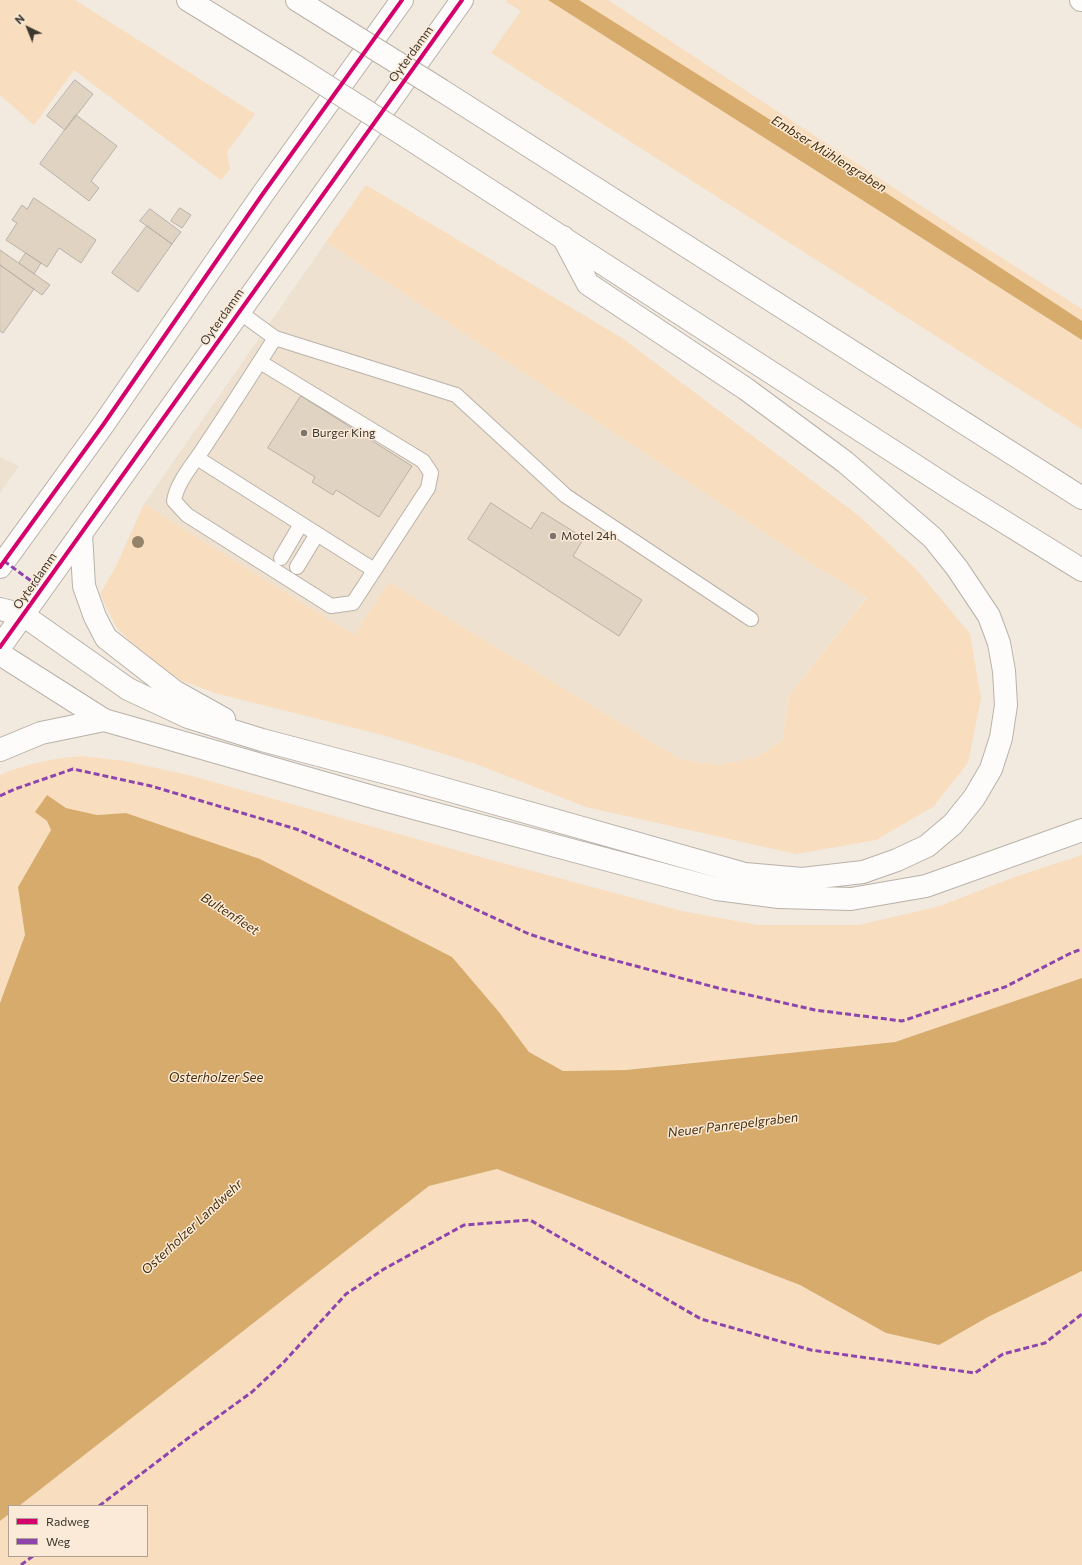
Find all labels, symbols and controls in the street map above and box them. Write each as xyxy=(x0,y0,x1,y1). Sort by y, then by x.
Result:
north arrow xyxy=(8,8,48,48)
text: N xyxy=(12,11,27,26)
street label: Oyterdamm xyxy=(386,23,436,85)
water label: Embser Mühlengraben xyxy=(769,112,889,196)
street label: Oyterdamm xyxy=(197,286,247,348)
place label: Burger King xyxy=(312,426,376,440)
marker: Burger King xyxy=(299,428,309,438)
place label: Motel 24h xyxy=(561,529,617,543)
marker: Motel 24h xyxy=(548,531,558,541)
street label: Oyterdamm xyxy=(10,550,60,612)
water label: Bultenfleet xyxy=(198,890,262,938)
water label: Osterholzer See xyxy=(169,1070,263,1086)
water label: Neuer Panrepelgraben xyxy=(667,1109,799,1141)
water label: Osterholzer Landwehr xyxy=(138,1176,246,1278)
legend xyxy=(8,1505,148,1557)
text: Radweg xyxy=(46,1514,89,1528)
text: Weg xyxy=(46,1534,70,1548)

